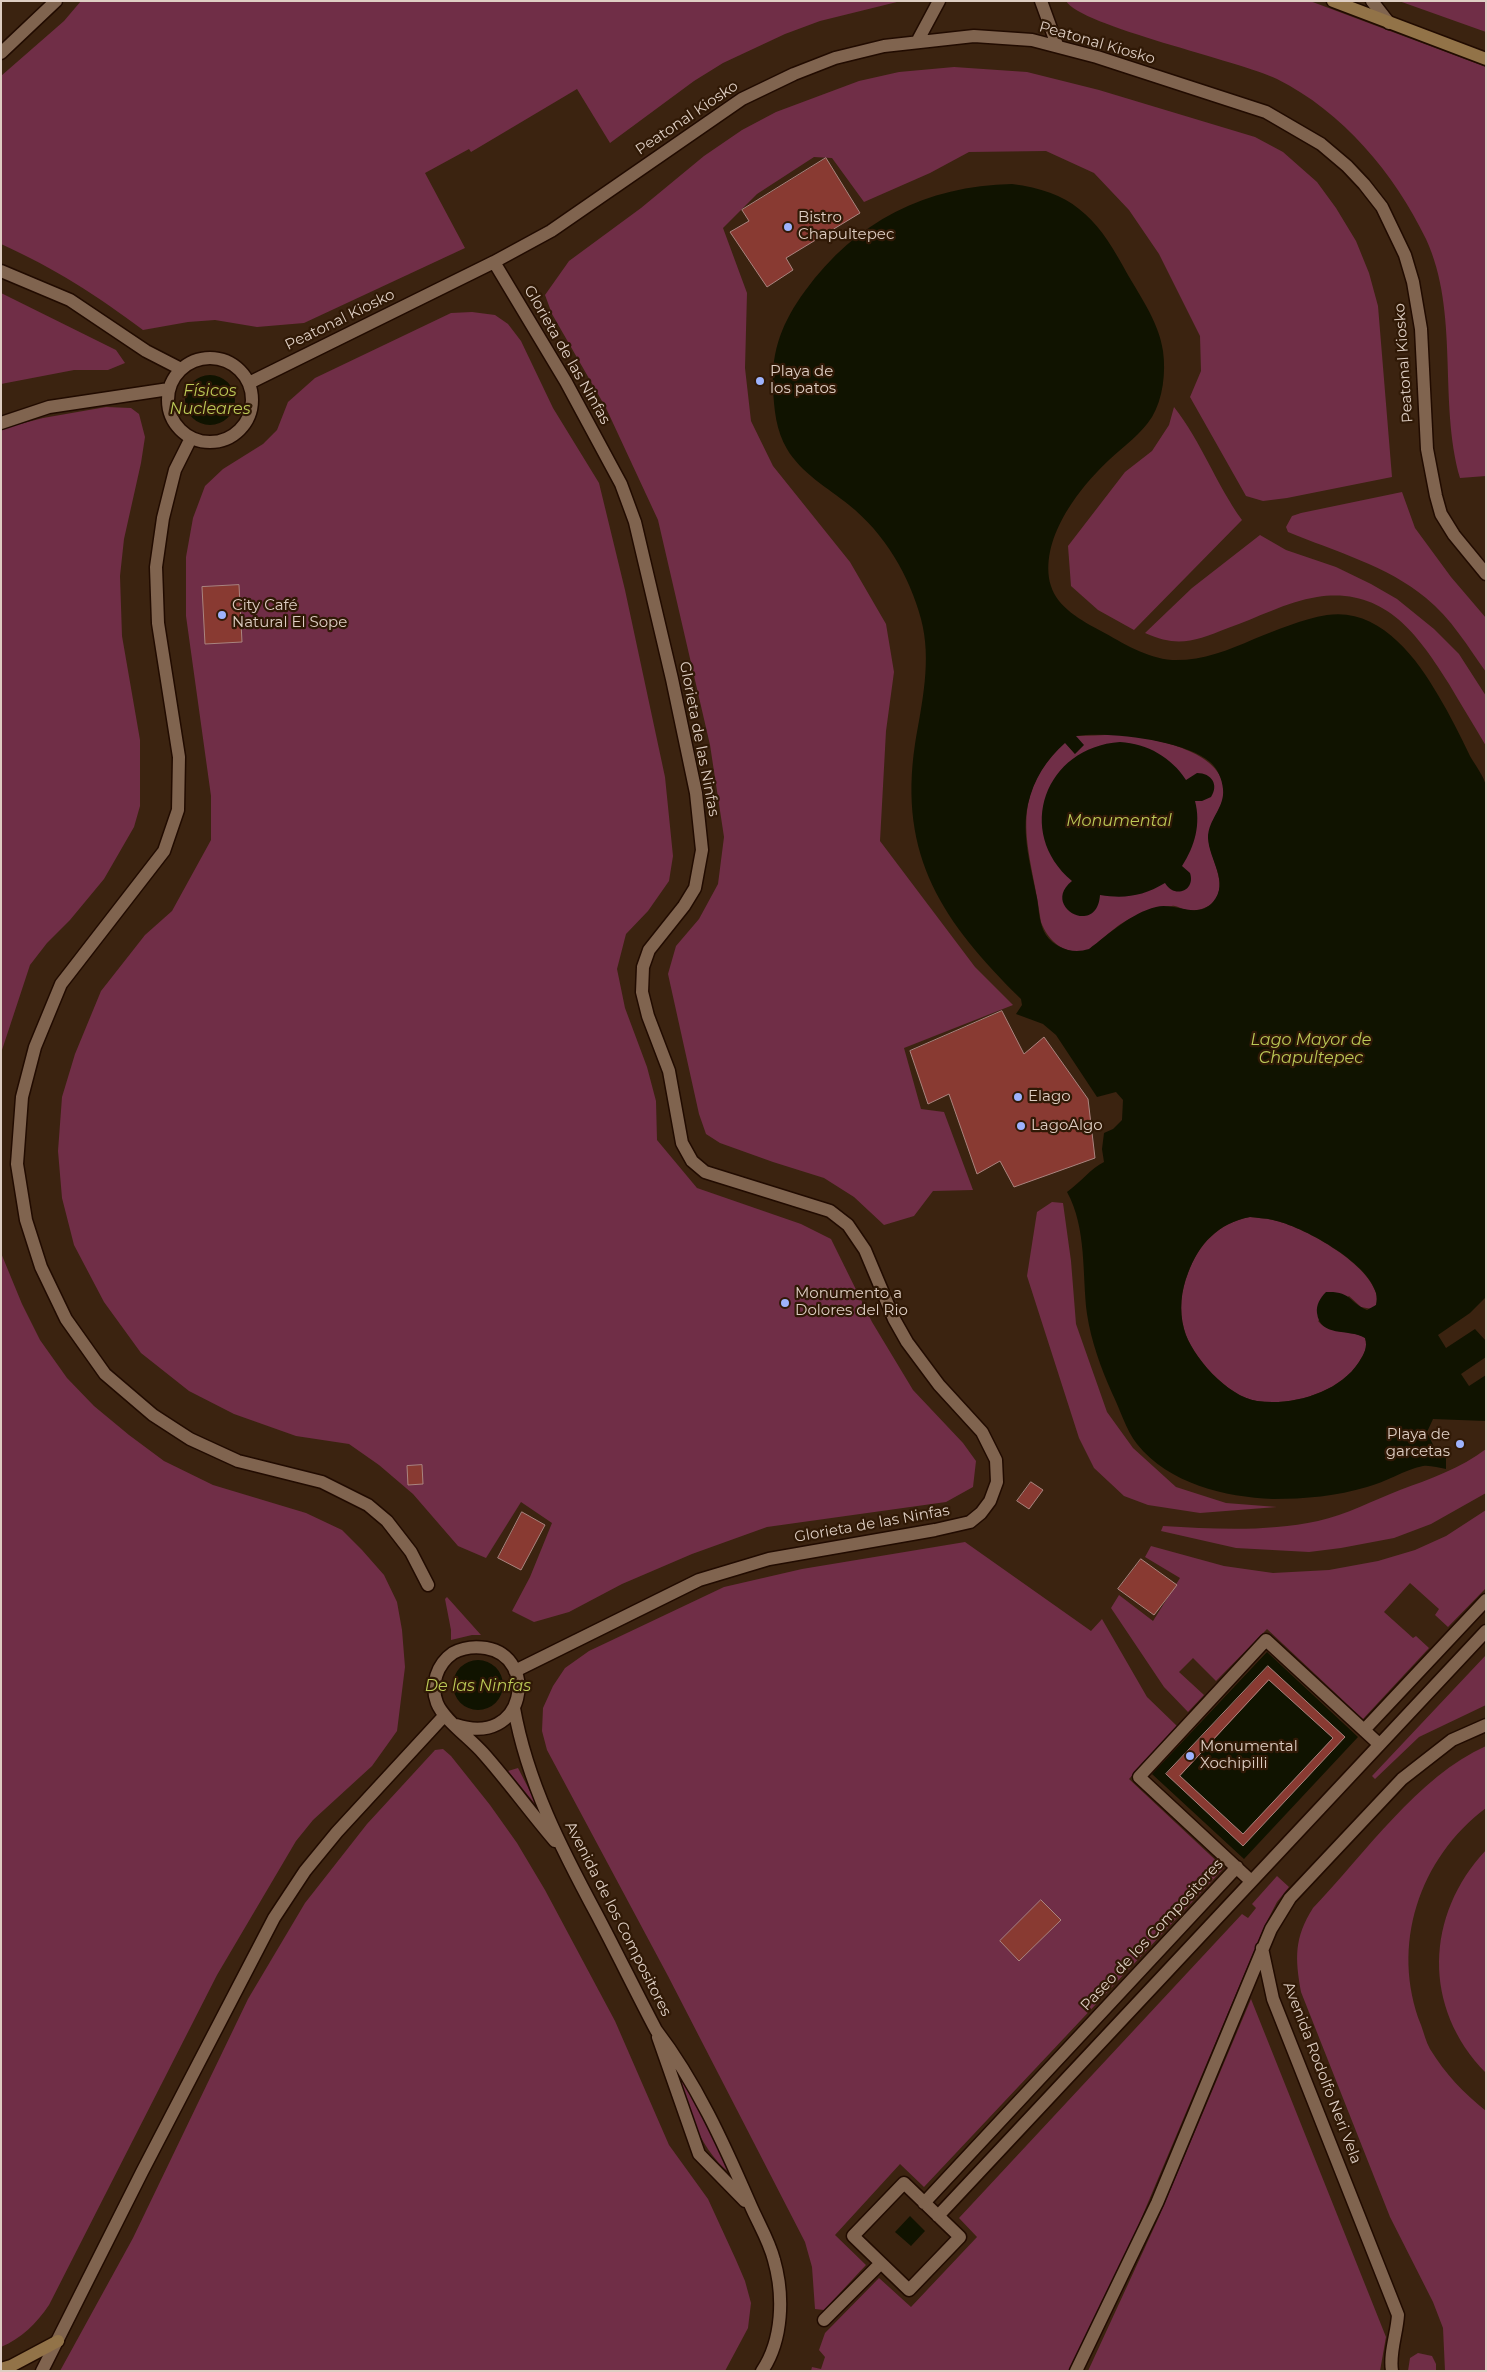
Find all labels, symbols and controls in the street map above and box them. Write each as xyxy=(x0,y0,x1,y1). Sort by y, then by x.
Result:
street label: Peatonal Kiosko xyxy=(1037,18,1157,68)
street label: Peatonal Kiosko xyxy=(632,77,742,159)
place label: Bistro Chapultepec xyxy=(798,209,894,244)
marker: Bistro Chapultepec xyxy=(782,221,794,233)
street label: Glorieta de las Ninfas xyxy=(520,282,614,428)
street label: Peatonal Kiosko xyxy=(282,286,398,354)
street label: Peatonal Kiosko xyxy=(1391,303,1417,423)
place label: Playa de los patos xyxy=(770,363,836,398)
marker: Playa de los patos xyxy=(754,375,766,387)
water label: Físicos Nucleares xyxy=(169,381,251,419)
place label: City Café Natural El Sope xyxy=(232,597,347,632)
marker: City Café Natural El Sope xyxy=(216,609,228,621)
street label: Glorieta de las Ninfas xyxy=(675,660,723,818)
water label: Monumental xyxy=(1066,811,1172,831)
water label: Lago Mayor de Chapultepec xyxy=(1251,1030,1371,1068)
place label: Elago xyxy=(1028,1088,1071,1106)
marker: Elago xyxy=(1012,1091,1024,1103)
place label: LagoAlgo xyxy=(1031,1117,1103,1135)
marker: LagoAlgo xyxy=(1015,1120,1027,1132)
place label: Monumento a Dolores del Rio xyxy=(795,1285,908,1320)
marker: Monumento a Dolores del Rio xyxy=(779,1297,791,1309)
place label: Playa de garcetas xyxy=(1386,1426,1450,1461)
marker: Playa de garcetas xyxy=(1454,1438,1466,1450)
street label: Glorieta de las Ninfas xyxy=(793,1501,951,1547)
water label: De las Ninfas xyxy=(425,1676,531,1696)
place label: Monumental Xochipilli xyxy=(1200,1738,1298,1773)
marker: Monumental Xochipilli xyxy=(1184,1750,1196,1762)
street label: Avenida de los Compositores xyxy=(561,1819,675,2019)
street label: Paseo de los Compositores xyxy=(1077,1855,1227,2015)
street label: Avenida Rodolfo Neri Vela xyxy=(1279,1980,1365,2166)

